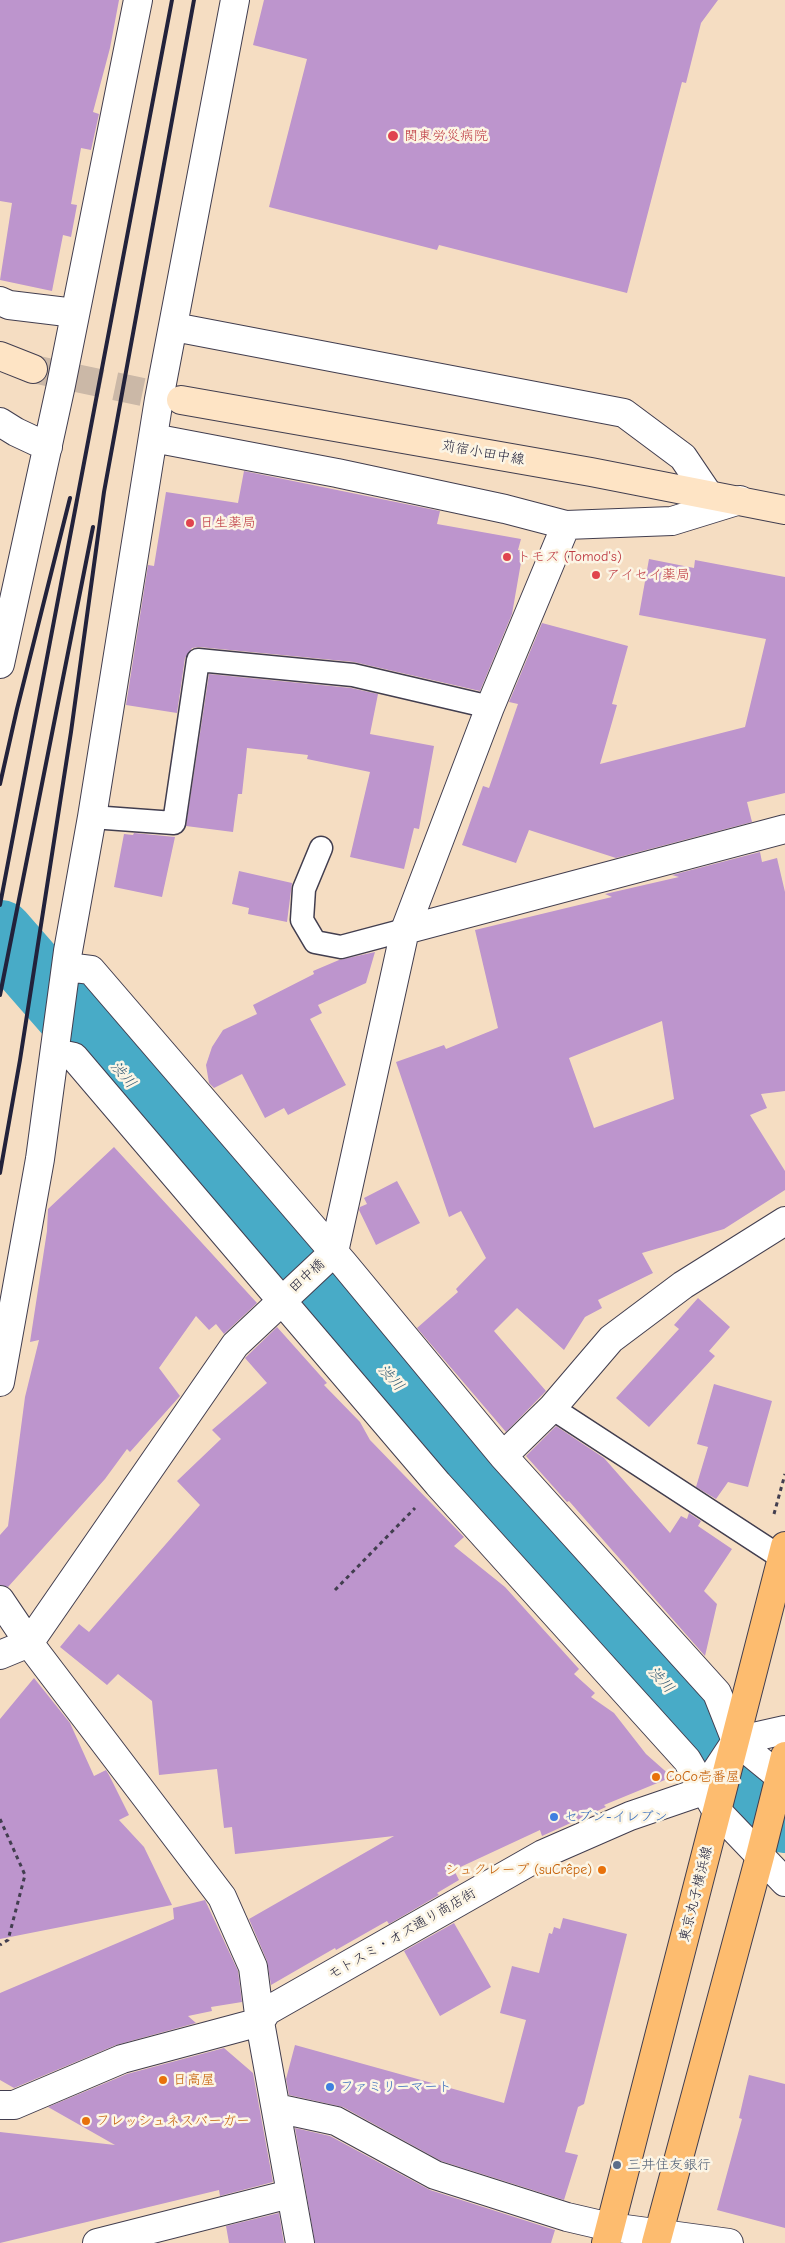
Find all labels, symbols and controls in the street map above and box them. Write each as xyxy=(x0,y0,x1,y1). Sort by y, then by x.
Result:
place label: 関東労災病院 xyxy=(404,128,488,144)
marker: 関東労災病院 xyxy=(386,129,400,143)
street label: 苅宿小田中線 xyxy=(440,437,526,469)
place label: 日生薬局 xyxy=(200,515,256,531)
marker: 日生薬局 xyxy=(184,517,196,529)
place label: トモズ (Tomod's) xyxy=(517,549,622,565)
marker: トモズ (Tomod's) xyxy=(501,551,513,563)
place label: アイセイ薬局 xyxy=(606,567,690,583)
marker: アイセイ薬局 xyxy=(590,569,602,581)
water label: 渋川 xyxy=(106,1058,140,1092)
street label: 田中橋 xyxy=(286,1256,328,1296)
water label: 渋川 xyxy=(374,1361,408,1395)
water label: 渋川 xyxy=(644,1663,678,1697)
place label: CoCo壱番屋 xyxy=(666,1769,740,1785)
marker: CoCo壱番屋 xyxy=(650,1771,662,1783)
place label: セブン-イレブン xyxy=(564,1809,668,1825)
marker: セブン-イレブン xyxy=(548,1811,560,1823)
street label: 東京丸子横浜線 xyxy=(676,1844,716,1944)
place label: シュクレープ (suCrêpe) xyxy=(445,1862,592,1878)
marker: シュクレープ (suCrêpe) xyxy=(596,1864,608,1876)
street label: モトスミ・オズ通り商店街 xyxy=(325,1885,479,1983)
place label: 日高屋 xyxy=(173,2072,215,2088)
marker: 日高屋 xyxy=(157,2074,169,2086)
place label: ファミリーマート xyxy=(340,2079,452,2095)
marker: ファミリーマート xyxy=(324,2081,336,2093)
place label: フレッシュネスバーガー xyxy=(96,2113,250,2129)
marker: フレッシュネスバーガー xyxy=(80,2115,92,2127)
place label: 三井住友銀行 xyxy=(627,2157,711,2173)
marker: 三井住友銀行 xyxy=(611,2159,623,2171)

